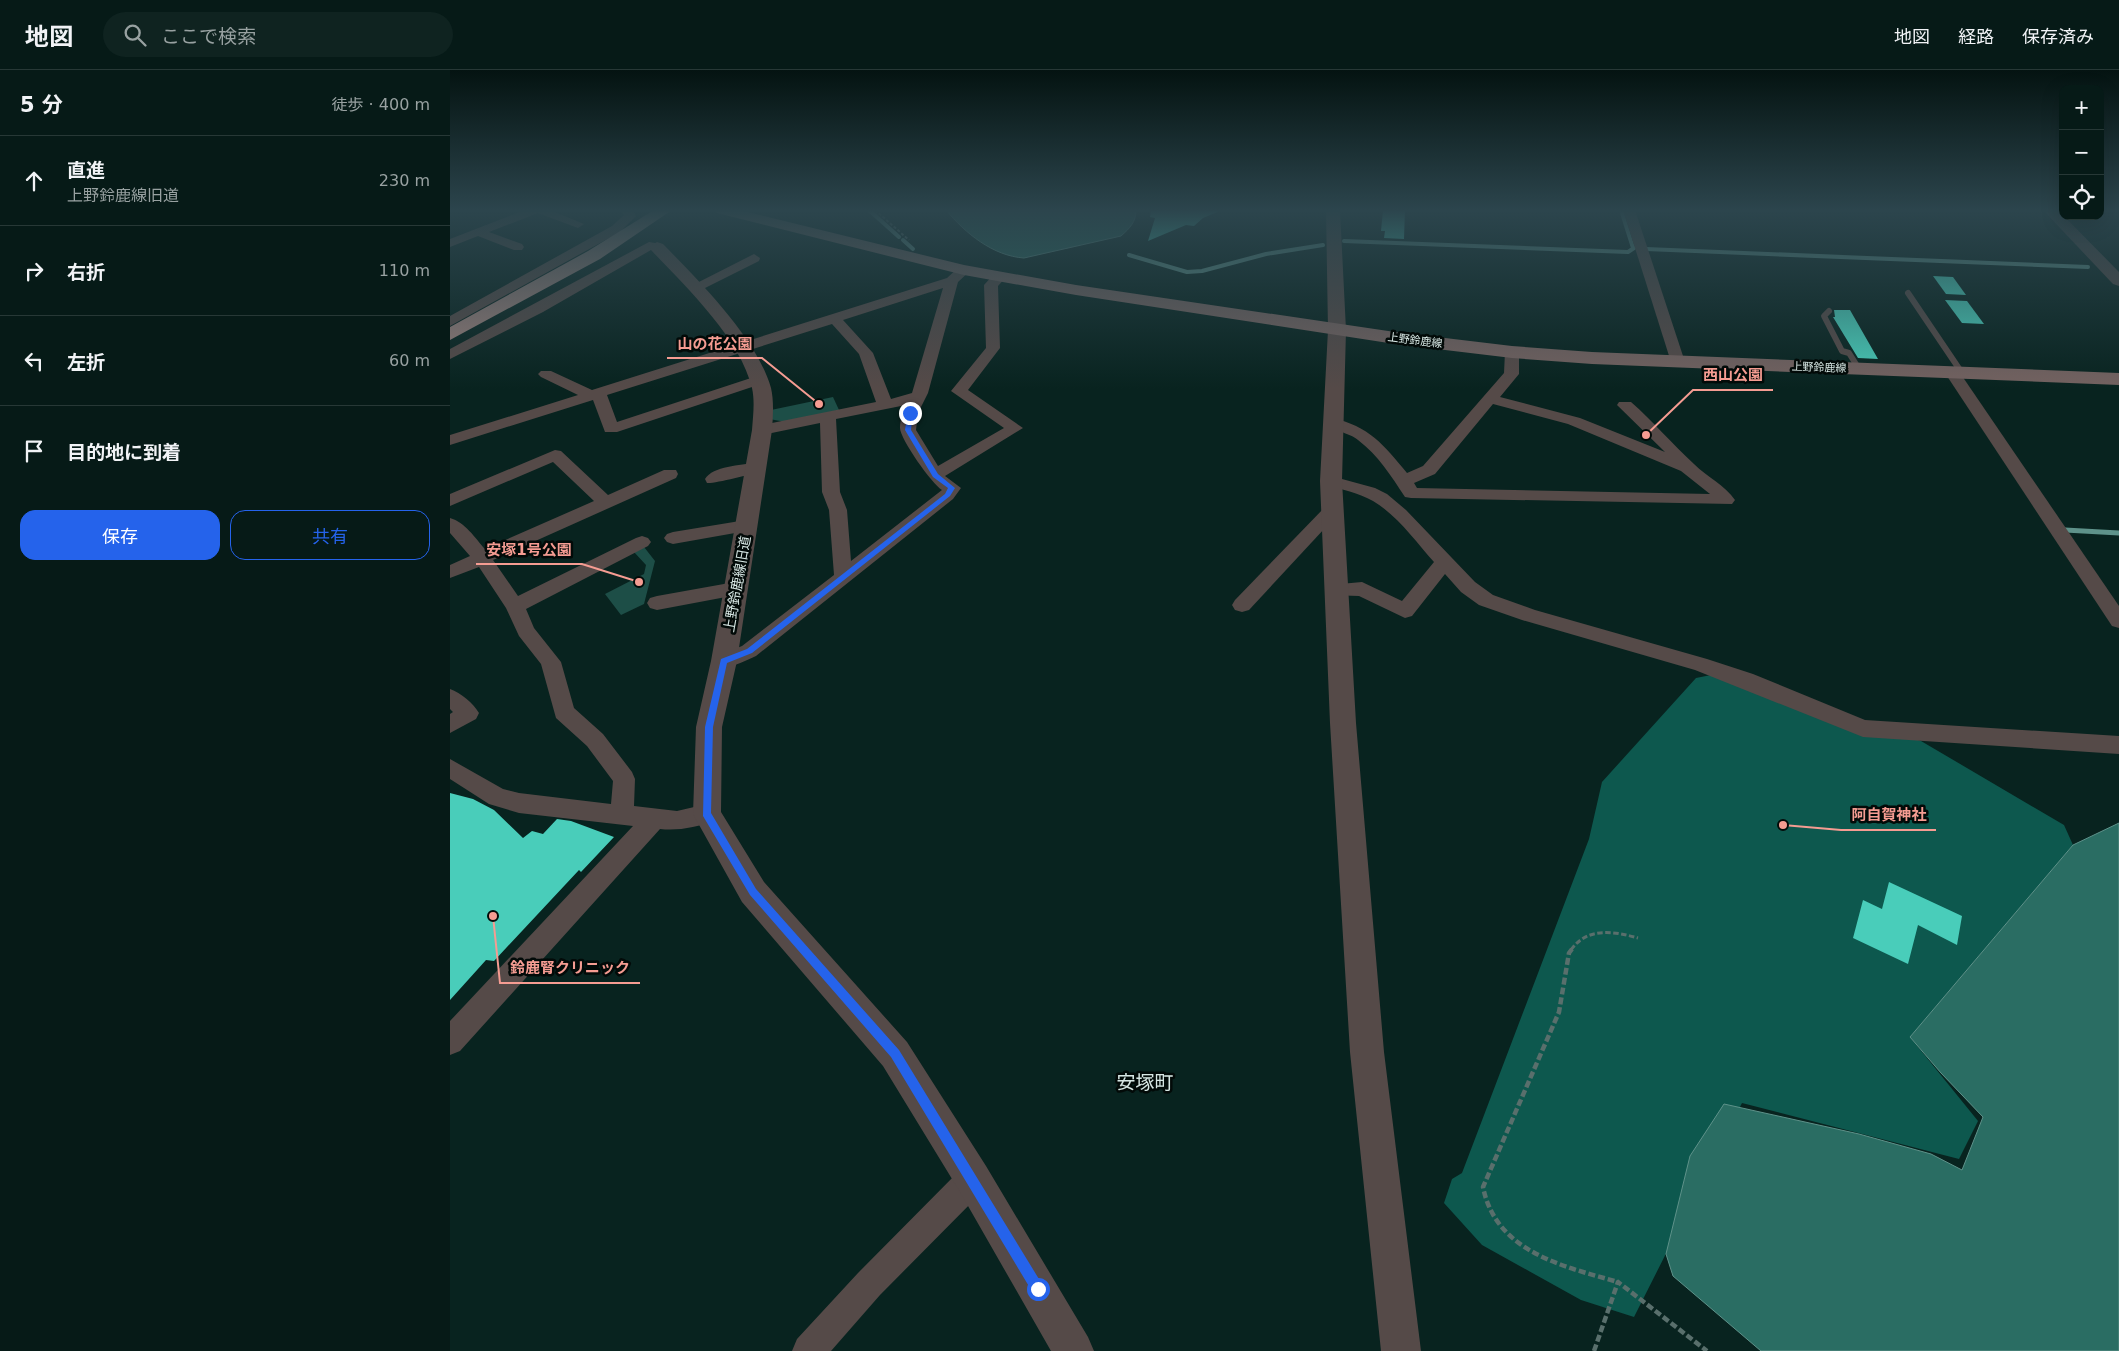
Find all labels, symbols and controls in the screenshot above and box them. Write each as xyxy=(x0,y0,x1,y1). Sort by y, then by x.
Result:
search box xyxy=(103,12,453,57)
icon: search xyxy=(121,21,149,49)
text: 地図 xyxy=(25,23,73,51)
text: ここで検索 xyxy=(161,25,256,47)
text: 地図 xyxy=(1894,26,1930,47)
text: 経路 xyxy=(1958,26,1994,47)
text: 保存済み xyxy=(2022,26,2094,47)
map controls xyxy=(2059,85,2104,220)
button: + xyxy=(2059,85,2104,130)
text: 5 分 xyxy=(20,93,63,117)
text: 徒歩 · 400 m xyxy=(332,95,430,114)
button: − xyxy=(2059,130,2104,175)
text: 直進 xyxy=(67,159,105,181)
icon: ahead xyxy=(20,167,48,195)
text: 230 m xyxy=(379,171,430,190)
button: locate xyxy=(2059,175,2104,220)
text: 上野鈴鹿線旧道 xyxy=(67,186,179,205)
icon: right xyxy=(20,257,48,285)
text: 右折 xyxy=(67,261,105,283)
text: 110 m xyxy=(379,261,430,280)
callout: 山の花公園 xyxy=(667,328,762,358)
street label: 上野鈴鹿線 xyxy=(1387,331,1443,350)
text: 山の花公園 xyxy=(677,335,753,353)
icon: left xyxy=(20,347,48,375)
text: 左折 xyxy=(67,351,105,373)
text: 60 m xyxy=(389,351,430,370)
callout: 西山公園 xyxy=(1693,360,1773,390)
street label: 上野鈴鹿線 xyxy=(1791,360,1847,375)
text: 西山公園 xyxy=(1703,366,1763,384)
route end xyxy=(899,402,922,425)
icon: arrive xyxy=(20,437,48,465)
text: 目的地に到着 xyxy=(67,441,181,463)
button: 保存 xyxy=(20,510,220,560)
button: 共有 xyxy=(230,510,430,560)
callout: 安塚1号公園 xyxy=(476,534,582,564)
street label: 上野鈴鹿線旧道 xyxy=(721,534,753,634)
text: 安塚1号公園 xyxy=(486,541,572,559)
callout: 阿自賀神社 xyxy=(1841,800,1936,830)
text: 阿自賀神社 xyxy=(1851,806,1927,824)
callout: 鈴鹿腎クリニック xyxy=(500,953,640,983)
text: 鈴鹿腎クリニック xyxy=(510,959,630,977)
district label: 安塚町 xyxy=(1116,1071,1174,1093)
route start xyxy=(1027,1278,1050,1301)

